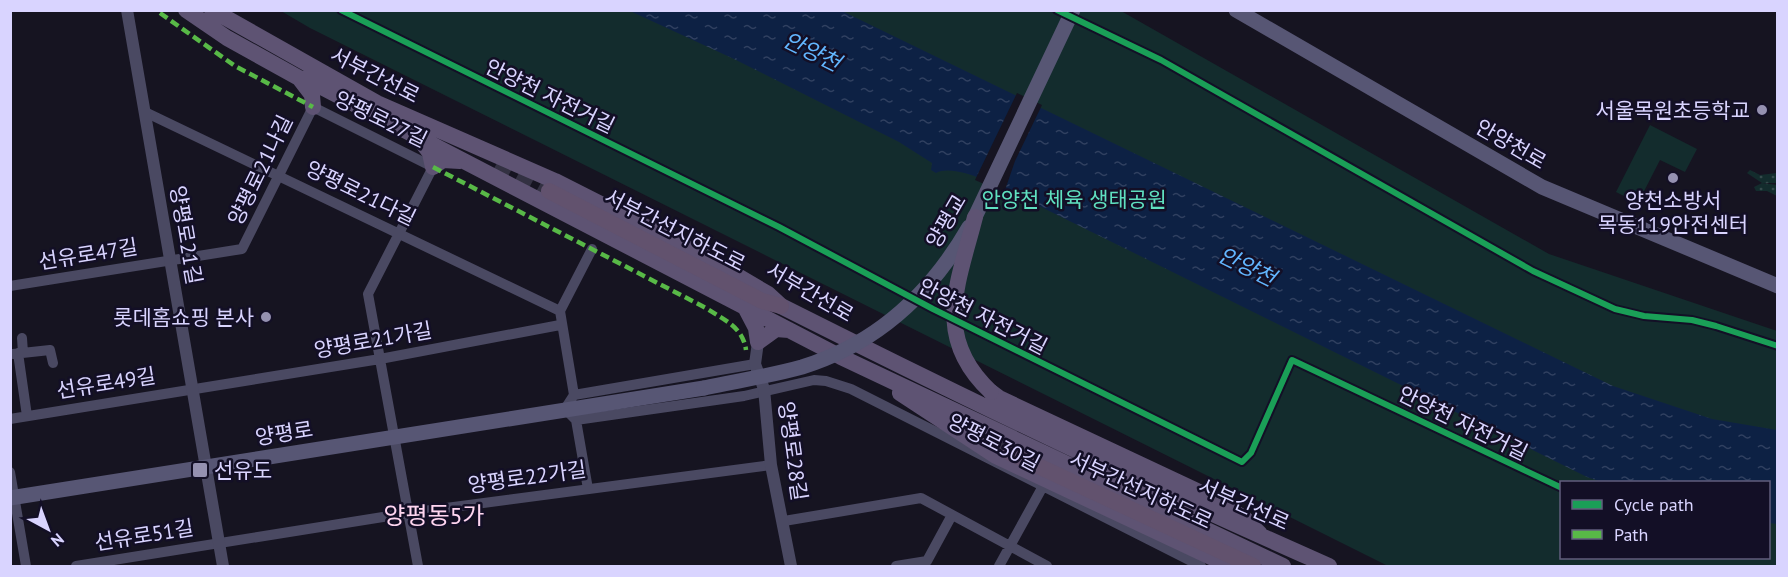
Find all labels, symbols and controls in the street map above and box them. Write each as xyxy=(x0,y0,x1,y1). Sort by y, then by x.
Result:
water label: 안양천 xyxy=(779,25,848,78)
street label: 서부간선로 xyxy=(326,41,424,109)
street label: 안양천 자전거길 xyxy=(481,53,619,139)
street label: 양평로27길 xyxy=(330,85,432,153)
place label: 서울목원초등학교 xyxy=(1595,97,1750,124)
marker: 서울목원초등학교 xyxy=(1755,103,1769,117)
street label: 양평로21나길 xyxy=(222,110,298,230)
street label: 안양천로 xyxy=(1471,113,1551,175)
street label: 양평로21다길 xyxy=(301,155,421,231)
marker: 양천소방서 목동119안전센터 xyxy=(1666,171,1680,185)
street label: 양평로21길 xyxy=(164,183,208,287)
street label: 서부간선지하도로 xyxy=(600,183,750,277)
park label: 안양천 체육 생태공원 xyxy=(981,186,1167,213)
place label: 양천소방서 목동119안전센터 xyxy=(1598,187,1748,238)
street label: 양평교 xyxy=(920,189,972,253)
street label: 선유로47길 xyxy=(36,233,140,275)
water label: 안양천 xyxy=(1214,240,1283,293)
street label: 서부간선로 xyxy=(761,256,859,328)
street label: 안양천 자전거길 xyxy=(914,272,1052,360)
place label: 롯데홈쇼핑 본사 xyxy=(113,304,254,331)
marker: 롯데홈쇼핑 본사 xyxy=(259,310,273,324)
street label: 양평로21가길 xyxy=(312,316,434,364)
street label: 선유로49길 xyxy=(54,362,158,404)
street label: 안양천 자전거길 xyxy=(1394,380,1532,466)
street label: 양평로28길 xyxy=(773,400,813,502)
street label: 양평로30길 xyxy=(943,407,1045,477)
street label: 양평로 xyxy=(253,415,315,451)
street label: 서부간선지하도로 xyxy=(1065,445,1217,535)
street label: 양평로22가길 xyxy=(466,455,588,499)
place label: 선유도 xyxy=(214,457,272,484)
marker: 선유도 xyxy=(191,461,209,479)
street label: 서부간선로 xyxy=(1194,472,1294,536)
legend xyxy=(1560,481,1770,559)
text: Cycle path xyxy=(1614,493,1694,516)
north arrow xyxy=(18,499,78,559)
district label: 양평동5가 xyxy=(383,500,485,531)
street label: 선유로51길 xyxy=(92,514,196,556)
text: Path xyxy=(1614,523,1648,546)
text: N xyxy=(47,529,68,551)

